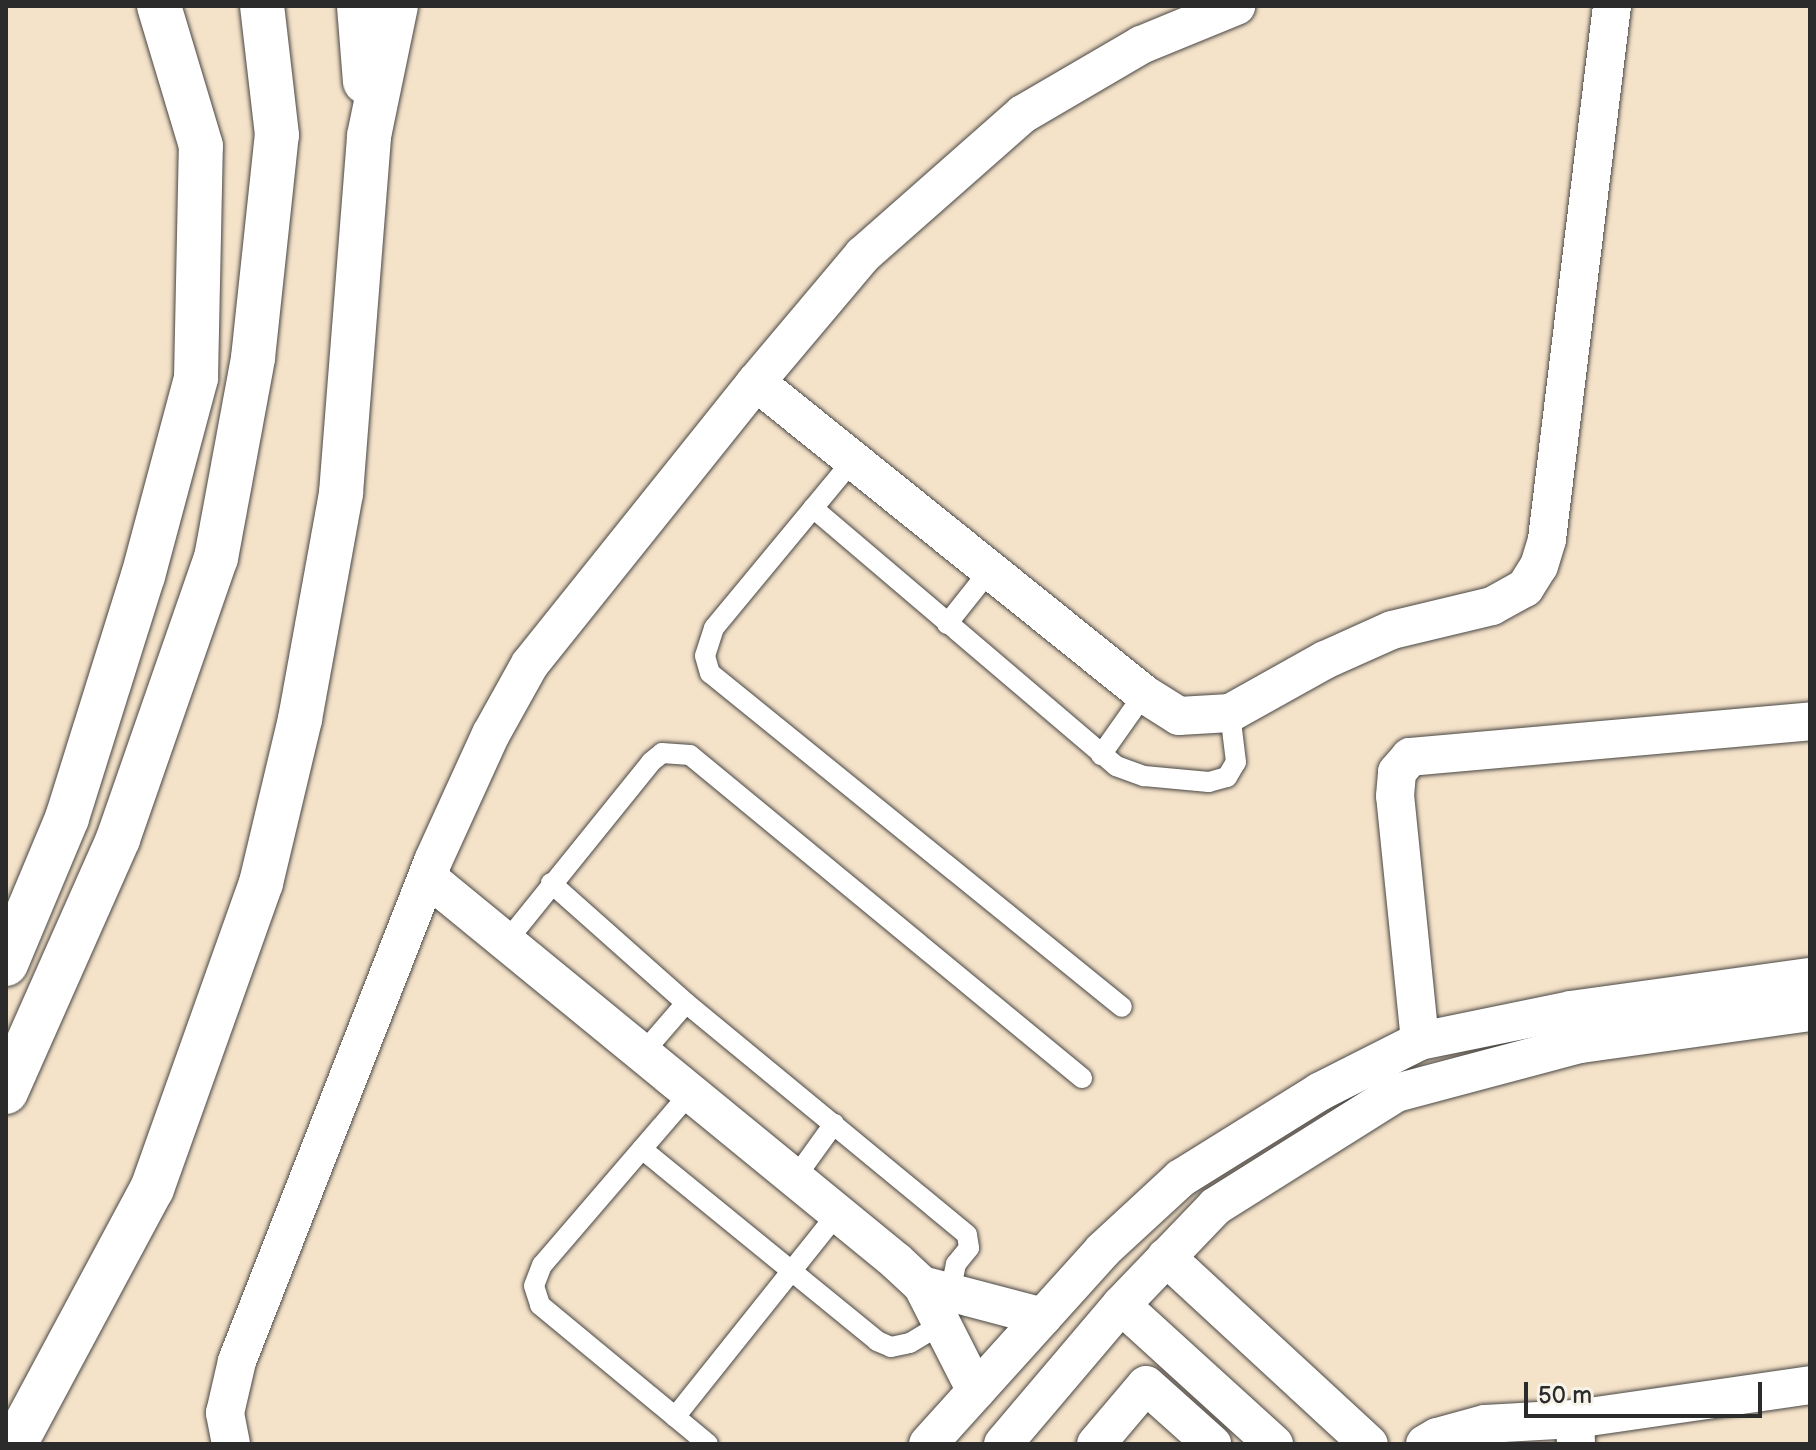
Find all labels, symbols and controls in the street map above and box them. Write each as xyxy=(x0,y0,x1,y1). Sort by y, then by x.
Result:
scale bar xyxy=(1528,1366,1766,1416)
text: 50 m xyxy=(1538,1381,1592,1410)

